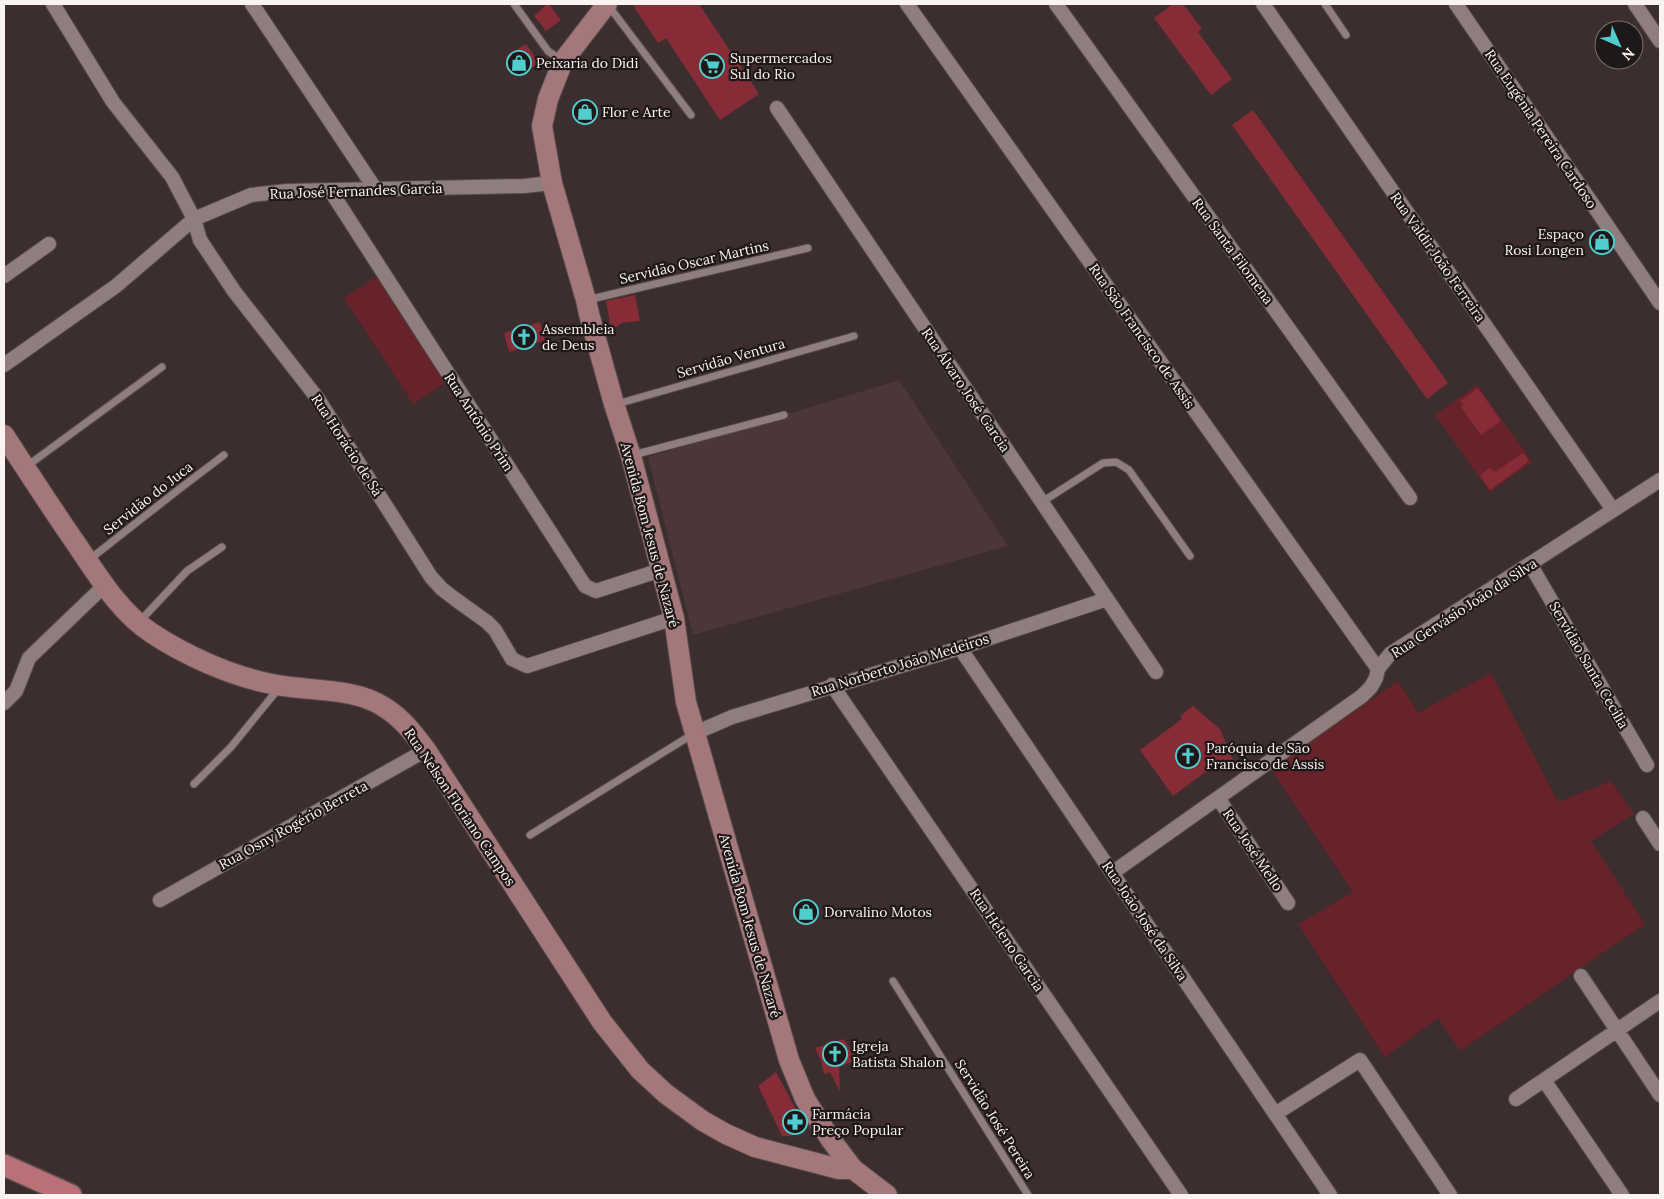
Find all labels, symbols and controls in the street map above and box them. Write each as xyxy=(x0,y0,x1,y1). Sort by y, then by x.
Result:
north arrow xyxy=(1594,20,1644,70)
text: N xyxy=(1618,44,1638,65)
street label: Rua Eugênia Pereira Cardoso xyxy=(1481,46,1601,212)
place label: Supermercados Sul do Rio xyxy=(730,49,832,83)
shop icon: Peixaria do Didi xyxy=(506,50,532,76)
supermarket icon: Supermercados Sul do Rio xyxy=(699,53,725,79)
place label: Peixaria do Didi xyxy=(536,54,638,72)
shop icon: Flor e Arte xyxy=(572,99,598,125)
place label: Flor e Arte xyxy=(602,103,671,121)
street label: Rua José Fernandes Garcia xyxy=(269,179,443,203)
street label: Rua Valdir João Ferreira xyxy=(1386,189,1490,325)
street label: Rua Santa Filomena xyxy=(1188,194,1278,308)
place label: Espaço Rosi Longen xyxy=(1504,225,1584,259)
shop icon: Espaço Rosi Longen xyxy=(1589,229,1615,255)
street label: Servidão Oscar Martins xyxy=(618,236,770,288)
street label: Rua São Francisco de Assis xyxy=(1085,260,1199,412)
place label: Assembleia de Deus xyxy=(541,320,615,354)
church icon: Assembleia de Deus xyxy=(511,324,537,350)
street label: Rua Álvaro José Garcia xyxy=(918,324,1014,456)
street label: Servidão Ventura xyxy=(675,334,787,382)
street label: Rua Antônio Prim xyxy=(440,369,518,475)
street label: Rua Horácio de Sá xyxy=(307,391,387,499)
street label: Avenida Bom Jesus de Nazaré xyxy=(616,440,683,630)
street label: Servidão do Juca xyxy=(100,457,196,539)
street label: Rua Gervásio João da Silva xyxy=(1388,554,1540,662)
street label: Servidão Santa Cecília xyxy=(1545,598,1633,732)
street label: Rua Norberto João Medeiros xyxy=(809,629,991,701)
street label: Rua Nelson Floriano Campos xyxy=(400,725,520,889)
place label: Paróquia de São Francisco de Assis xyxy=(1206,739,1324,773)
church icon: Paróquia de São Francisco de Assis xyxy=(1175,743,1201,769)
street label: Rua Osny Rogério Berreta xyxy=(215,777,371,873)
street label: Rua José Mello xyxy=(1219,805,1287,895)
street label: Avenida Bom Jesus de Nazaré xyxy=(715,831,785,1021)
street label: Rua João José da Silva xyxy=(1098,858,1192,984)
street label: Rua Heleno Garcia xyxy=(966,885,1048,995)
shop icon: Dorvalino Motos xyxy=(793,899,819,925)
place label: Dorvalino Motos xyxy=(824,903,932,921)
place label: Igreja Batista Shalon xyxy=(852,1037,945,1071)
church icon: Igreja Batista Shalon xyxy=(822,1041,848,1067)
street label: Servidão José Pereira xyxy=(951,1056,1039,1182)
place label: Farmácia Preço Popular xyxy=(812,1105,904,1139)
pharmacy icon: Farmácia Preço Popular xyxy=(782,1109,808,1135)

